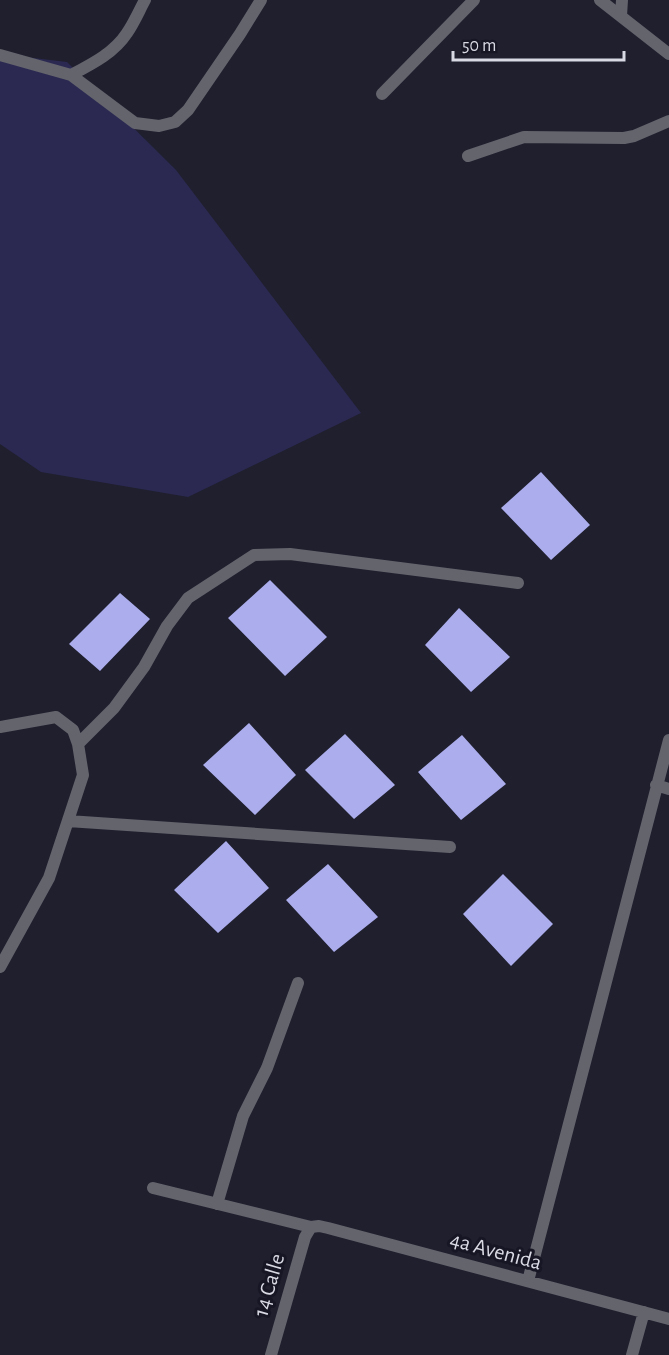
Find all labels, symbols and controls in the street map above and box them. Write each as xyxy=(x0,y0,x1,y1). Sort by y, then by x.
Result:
scale bar xyxy=(453,24,624,62)
text: 50 m xyxy=(462,37,496,55)
street label: 4a Avenida xyxy=(448,1228,544,1274)
street label: 14 Calle xyxy=(250,1251,288,1319)

